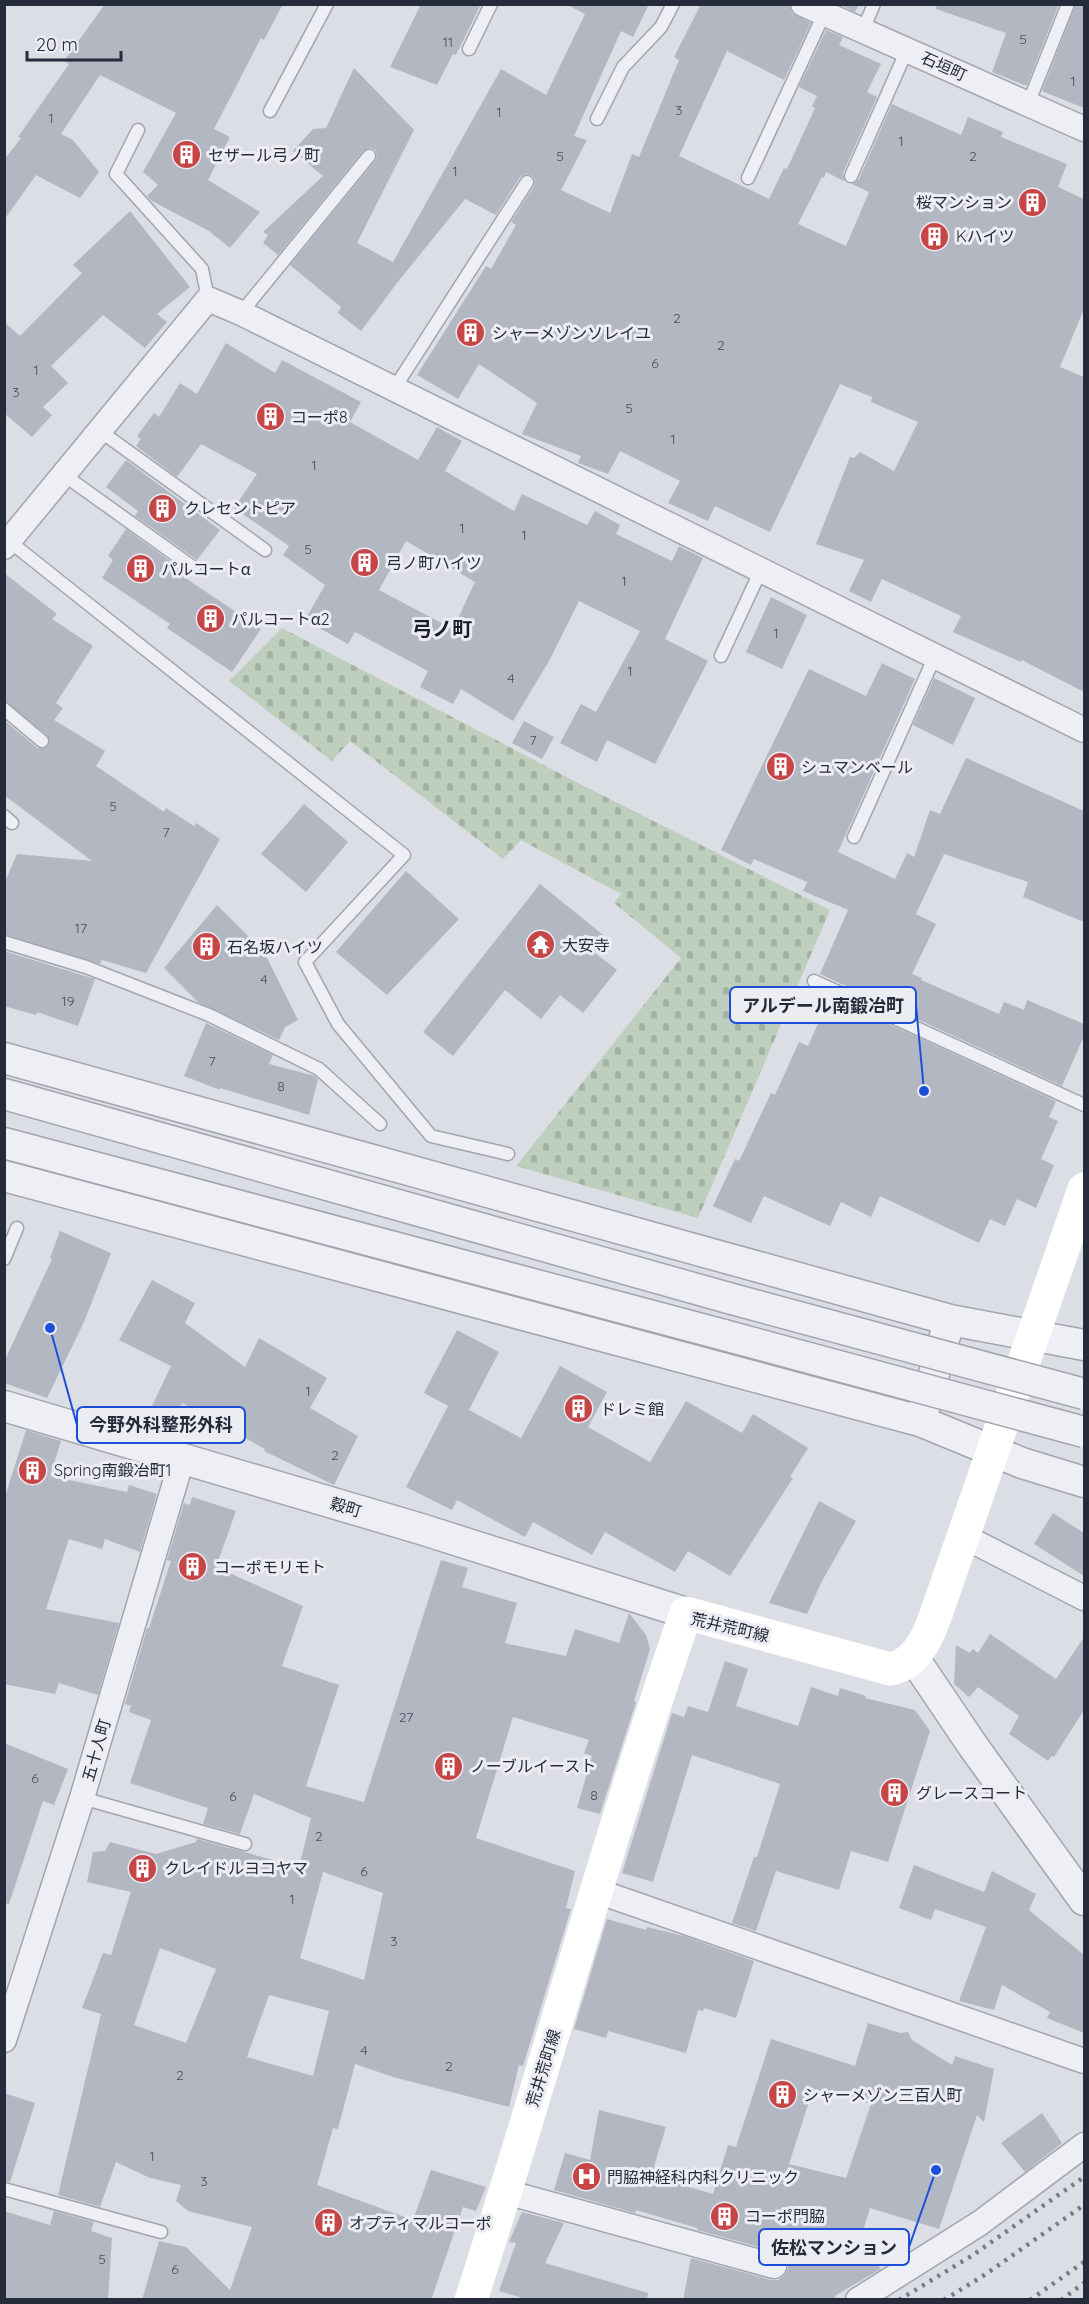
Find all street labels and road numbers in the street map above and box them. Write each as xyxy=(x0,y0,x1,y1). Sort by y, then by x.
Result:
street label: 石垣町 xyxy=(918,47,970,85)
street label: 穀町 xyxy=(328,1493,364,1521)
street label: 荒井荒町線 xyxy=(689,1608,771,1646)
street label: 五十人町 xyxy=(78,1716,114,1784)
street label: 荒井荒町線 xyxy=(522,2027,564,2109)

